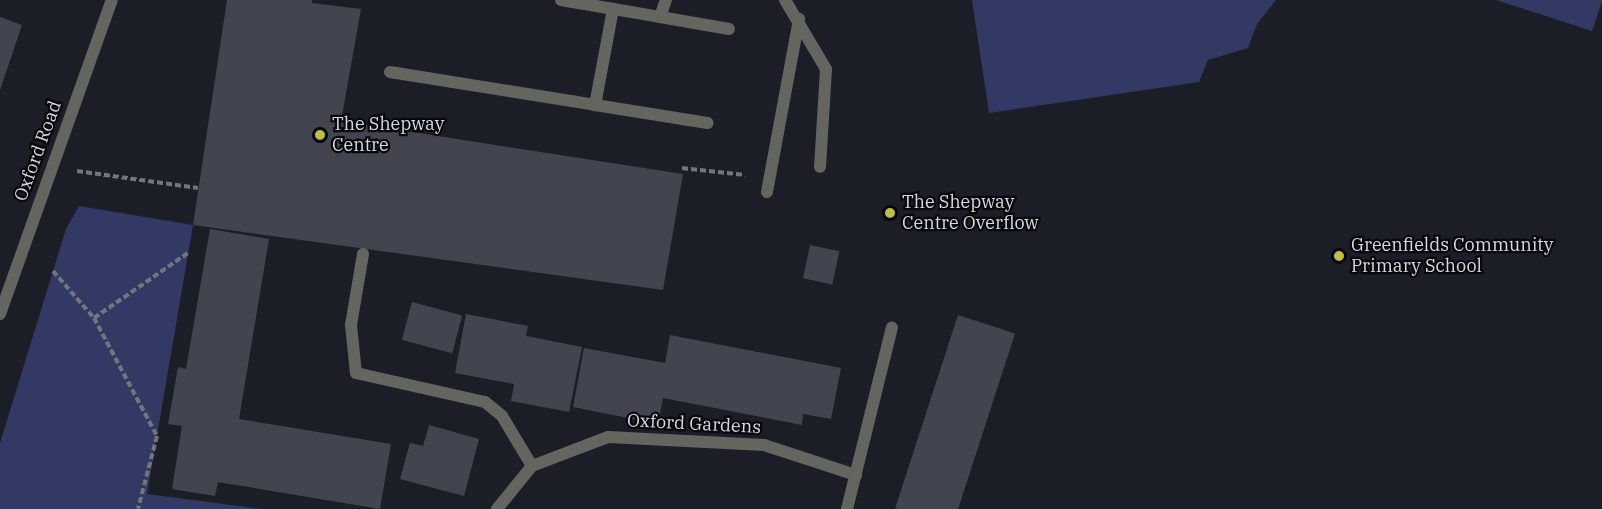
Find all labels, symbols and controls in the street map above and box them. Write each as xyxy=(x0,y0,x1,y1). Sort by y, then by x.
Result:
street label: Oxford Road xyxy=(10,98,66,204)
place label: The Shepway Centre xyxy=(332,114,444,156)
marker: The Shepway Centre xyxy=(313,128,327,142)
place label: The Shepway Centre Overflow xyxy=(902,192,1039,234)
marker: The Shepway Centre Overflow xyxy=(883,206,897,220)
place label: Greenfields Community Primary School xyxy=(1351,235,1553,278)
marker: Greenfields Community Primary School xyxy=(1332,249,1346,263)
street label: Oxford Gardens xyxy=(626,410,762,438)

